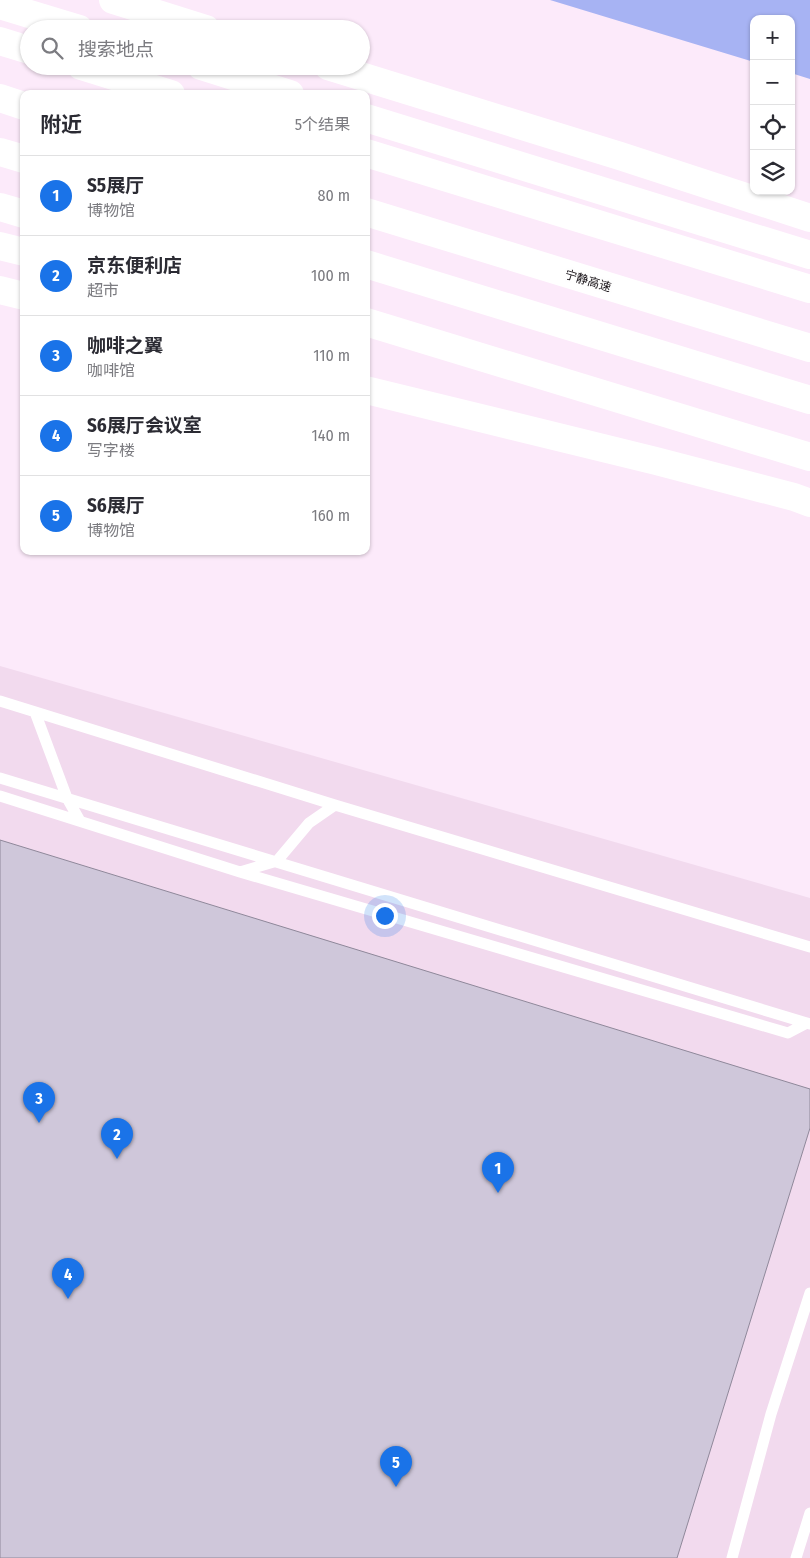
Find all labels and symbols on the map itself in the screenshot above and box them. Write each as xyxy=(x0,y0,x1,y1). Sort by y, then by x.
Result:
street label: 宁静高速 xyxy=(563,267,613,295)
your location xyxy=(372,903,398,929)
pin: 3 xyxy=(23,1082,55,1123)
pin: 2 xyxy=(101,1118,133,1159)
pin: 1 xyxy=(482,1152,514,1193)
pin: 4 xyxy=(52,1258,84,1299)
pin: 5 xyxy=(380,1446,412,1487)

